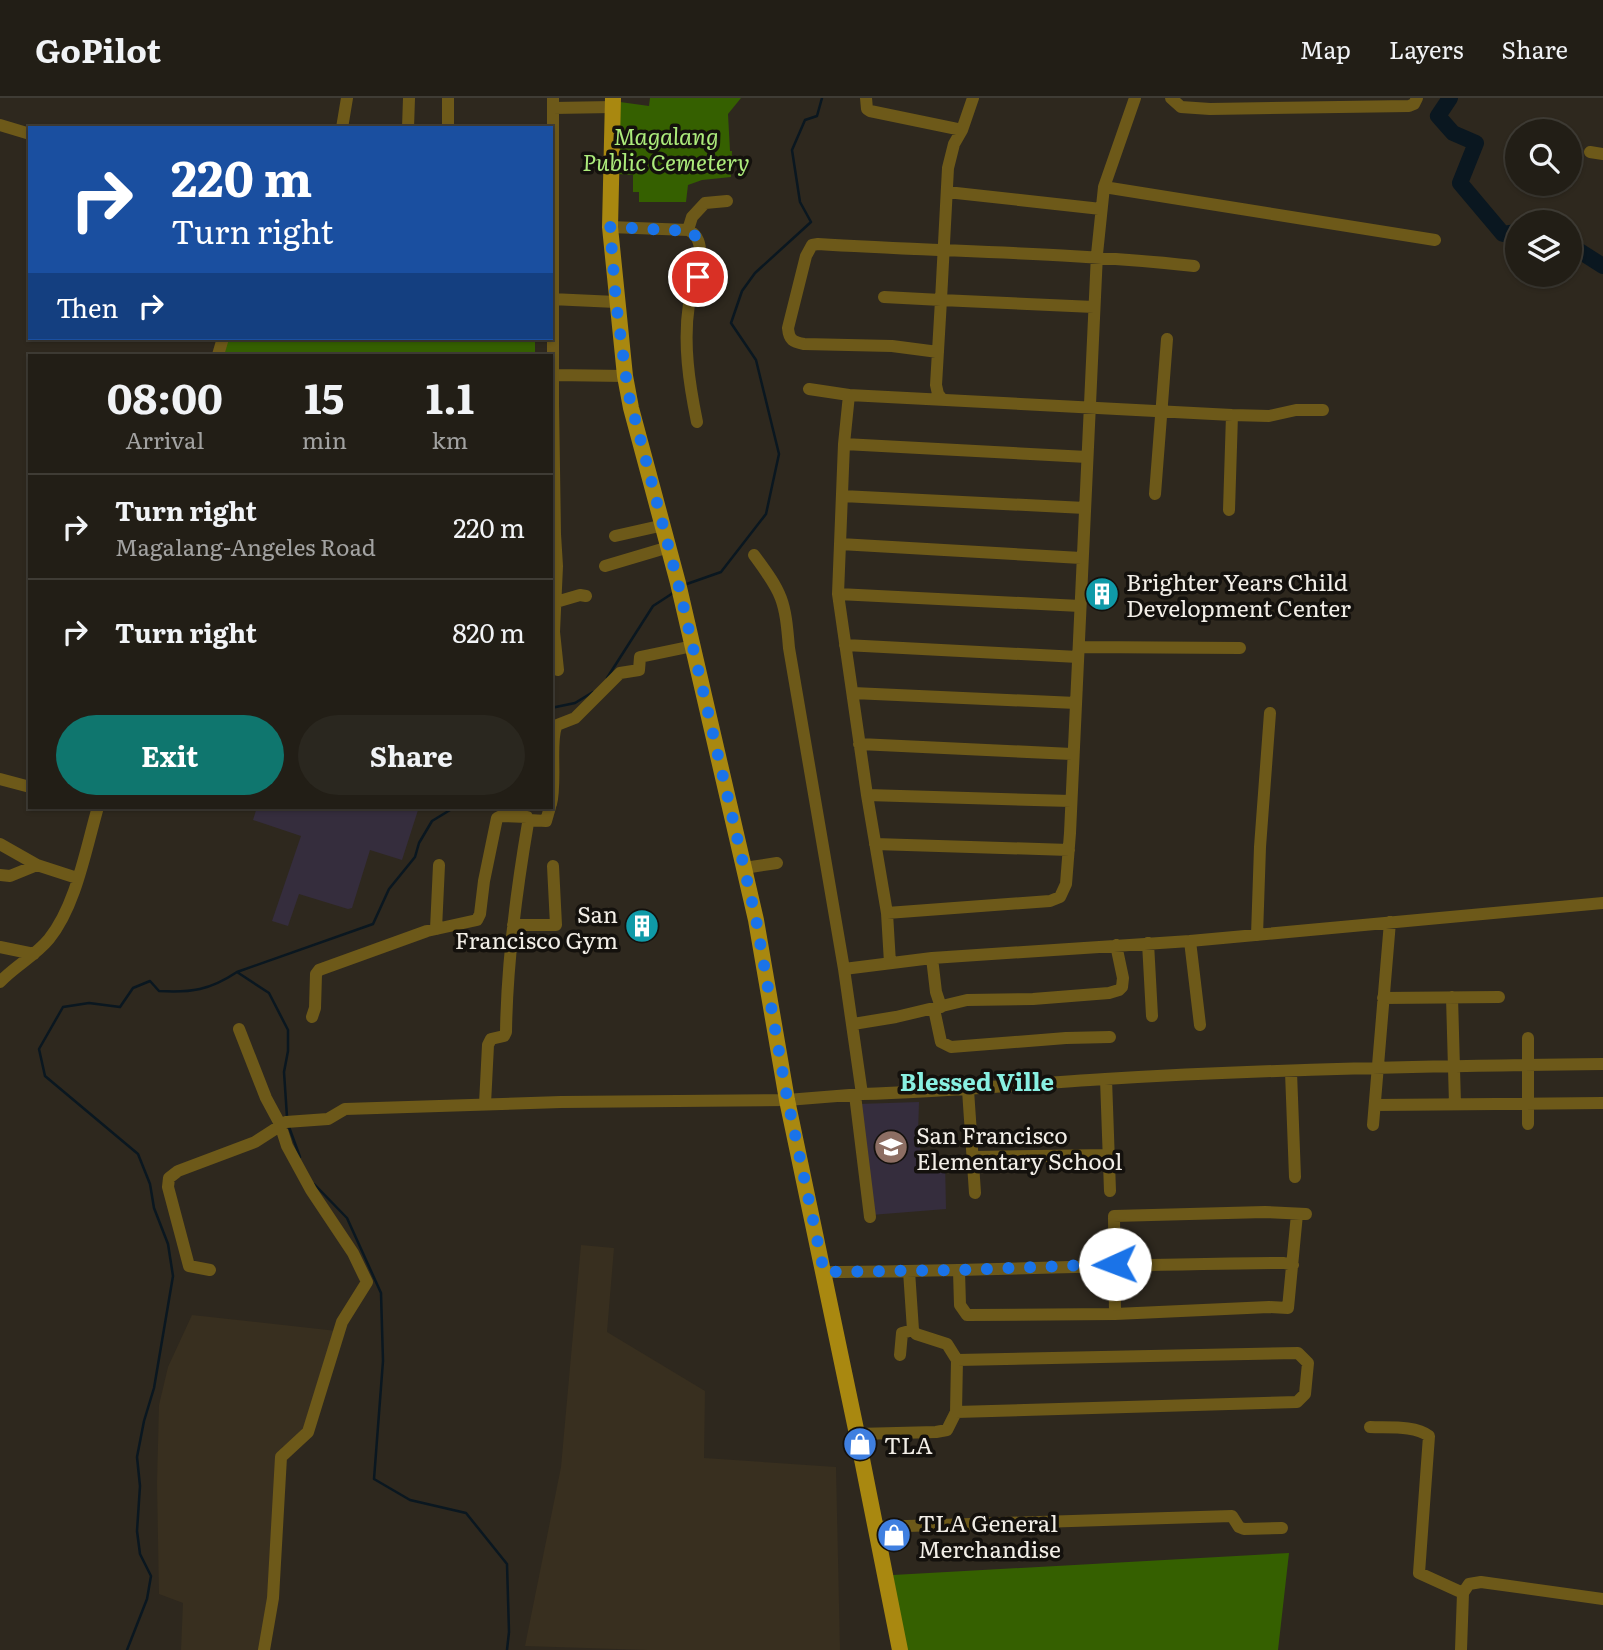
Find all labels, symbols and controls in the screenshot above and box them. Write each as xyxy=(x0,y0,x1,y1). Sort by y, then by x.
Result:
text: GoPilot xyxy=(35,24,161,73)
text: Map xyxy=(1300,31,1351,66)
text: Layers xyxy=(1389,31,1463,66)
text: Share xyxy=(1501,31,1568,66)
park label: Magalang Public Cemetery xyxy=(582,118,750,178)
map controls xyxy=(1505,119,1582,287)
button: search xyxy=(1505,119,1582,196)
text: 220 m xyxy=(171,139,312,212)
icon: right xyxy=(56,154,147,245)
text: Turn right xyxy=(171,206,333,254)
button: layers xyxy=(1505,210,1582,287)
pin xyxy=(668,247,728,307)
icon: arrive xyxy=(679,258,717,296)
text: Then xyxy=(56,287,118,326)
icon: right xyxy=(132,287,170,325)
text: 08:00 xyxy=(107,365,223,427)
text: 15 xyxy=(304,365,344,427)
text: 1.1 xyxy=(426,365,474,427)
text: Arrival xyxy=(126,422,204,456)
text: min xyxy=(302,422,347,456)
text: km xyxy=(432,422,468,456)
text: Turn right xyxy=(115,490,257,529)
text: 220 m xyxy=(453,507,525,546)
icon: right xyxy=(56,508,94,546)
text: Magalang-Angeles Road xyxy=(115,529,376,563)
place label: Brighter Years Child Development Center xyxy=(1126,564,1351,624)
building icon: Brighter Years Child Development Center xyxy=(1083,575,1121,613)
text: Turn right xyxy=(115,612,257,651)
text: 820 m xyxy=(452,612,525,651)
icon: right xyxy=(56,613,94,651)
button: Exit xyxy=(56,715,284,795)
button: Share xyxy=(298,715,525,795)
place label: San Francisco Gym xyxy=(455,896,618,956)
building icon: San Francisco Gym xyxy=(623,907,661,945)
district label: Blessed Ville xyxy=(900,1063,1054,1098)
place label: San Francisco Elementary School xyxy=(916,1117,1123,1177)
school or university icon: San Francisco Elementary School xyxy=(872,1128,910,1166)
position arrow xyxy=(1078,1227,1152,1301)
shop icon: TLA xyxy=(841,1425,879,1463)
place label: TLA xyxy=(884,1427,933,1461)
place label: TLA General Merchandise xyxy=(918,1505,1061,1565)
shop icon: TLA General Merchandise xyxy=(875,1516,913,1554)

